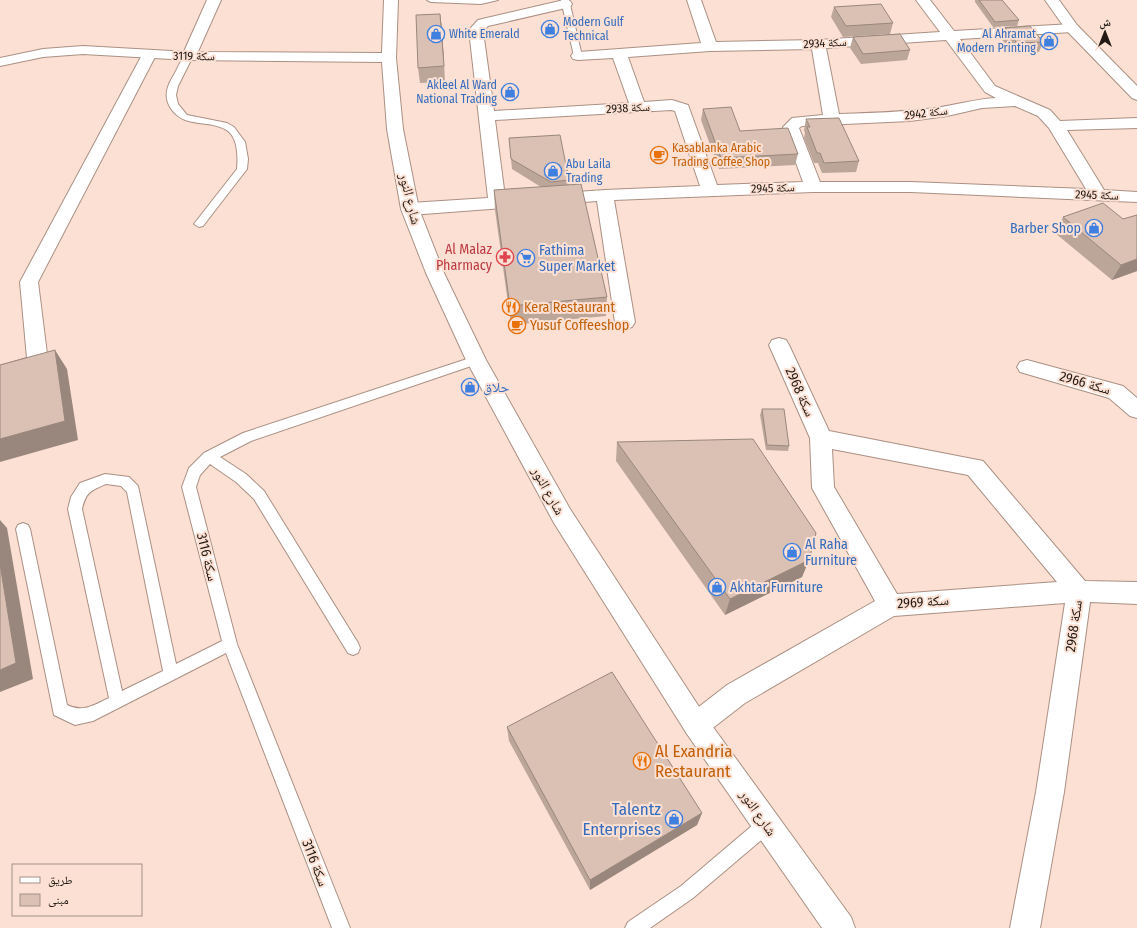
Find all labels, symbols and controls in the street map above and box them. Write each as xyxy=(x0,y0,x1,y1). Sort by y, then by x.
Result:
north arrow xyxy=(1085,12,1125,52)
place label: Modern Gulf Technical xyxy=(563,15,625,43)
text: ش xyxy=(1099,16,1111,30)
shop icon: Modern Gulf Technical xyxy=(540,19,560,39)
shop icon: White Emerald xyxy=(426,24,446,44)
place label: White Emerald xyxy=(449,27,520,41)
place label: Al Ahramat Modern Printing xyxy=(957,27,1036,55)
shop icon: Al Ahramat Modern Printing xyxy=(1039,31,1059,51)
street label: سكة 2934 xyxy=(803,35,847,51)
street label: سكة 3119 xyxy=(173,49,215,63)
place label: Akleel Al Ward National Trading xyxy=(416,78,497,106)
shop icon: Akleel Al Ward National Trading xyxy=(500,82,520,102)
street label: سكة 2938 xyxy=(606,100,650,116)
street label: سكة 2942 xyxy=(904,103,949,123)
place label: Kasablanka Arabic Trading Coffee Shop xyxy=(672,141,770,169)
cafe icon: Kasablanka Arabic Trading Coffee Shop xyxy=(649,145,669,165)
place label: Abu Laila Trading xyxy=(566,157,611,185)
shop icon: Abu Laila Trading xyxy=(543,161,563,181)
street label: شارع النور xyxy=(394,171,425,227)
street label: سكة 2945 xyxy=(751,180,795,196)
street label: سكة 2945 xyxy=(1075,187,1119,203)
shop icon: Barber Shop xyxy=(1084,218,1104,238)
place label: Barber Shop xyxy=(1010,220,1081,237)
place label: Al Malaz Pharmacy xyxy=(436,241,493,274)
place label: Fathima Super Market xyxy=(539,242,616,275)
pharmacy icon: Al Malaz Pharmacy xyxy=(495,247,515,267)
supermarket icon: Fathima Super Market xyxy=(516,248,536,268)
restaurant icon: Kera Restaurant xyxy=(501,297,521,317)
place label: Kera Restaurant xyxy=(524,299,615,316)
cafe icon: Yusuf Coffeeshop xyxy=(507,315,527,335)
place label: Yusuf Coffeeshop xyxy=(530,317,629,334)
street label: سكة 2968 xyxy=(782,365,818,419)
street label: سكة 2966 xyxy=(1058,368,1112,398)
shop icon: حلاق xyxy=(460,377,480,397)
place label: حلاق xyxy=(483,379,510,396)
street label: شارع النور xyxy=(527,463,568,518)
street label: سكة 3116 xyxy=(193,531,221,583)
place label: Al Raha Furniture xyxy=(805,536,857,569)
shop icon: Al Raha Furniture xyxy=(782,542,802,562)
shop icon: Akhtar Furniture xyxy=(707,577,727,597)
place label: Akhtar Furniture xyxy=(730,579,823,596)
street label: سكة 2969 xyxy=(897,592,949,612)
street label: سكة 2968 xyxy=(1062,599,1086,653)
place label: Al Exandria Restaurant xyxy=(655,741,733,782)
restaurant icon: Al Exandria Restaurant xyxy=(632,751,652,771)
street label: شارع النور xyxy=(735,786,780,840)
place label: Talentz Enterprises xyxy=(582,799,661,840)
shop icon: Talentz Enterprises xyxy=(664,809,684,829)
street label: سكة 3116 xyxy=(298,837,332,889)
legend xyxy=(12,864,142,916)
text: طريق xyxy=(48,873,73,887)
text: مبنى xyxy=(48,893,69,907)

